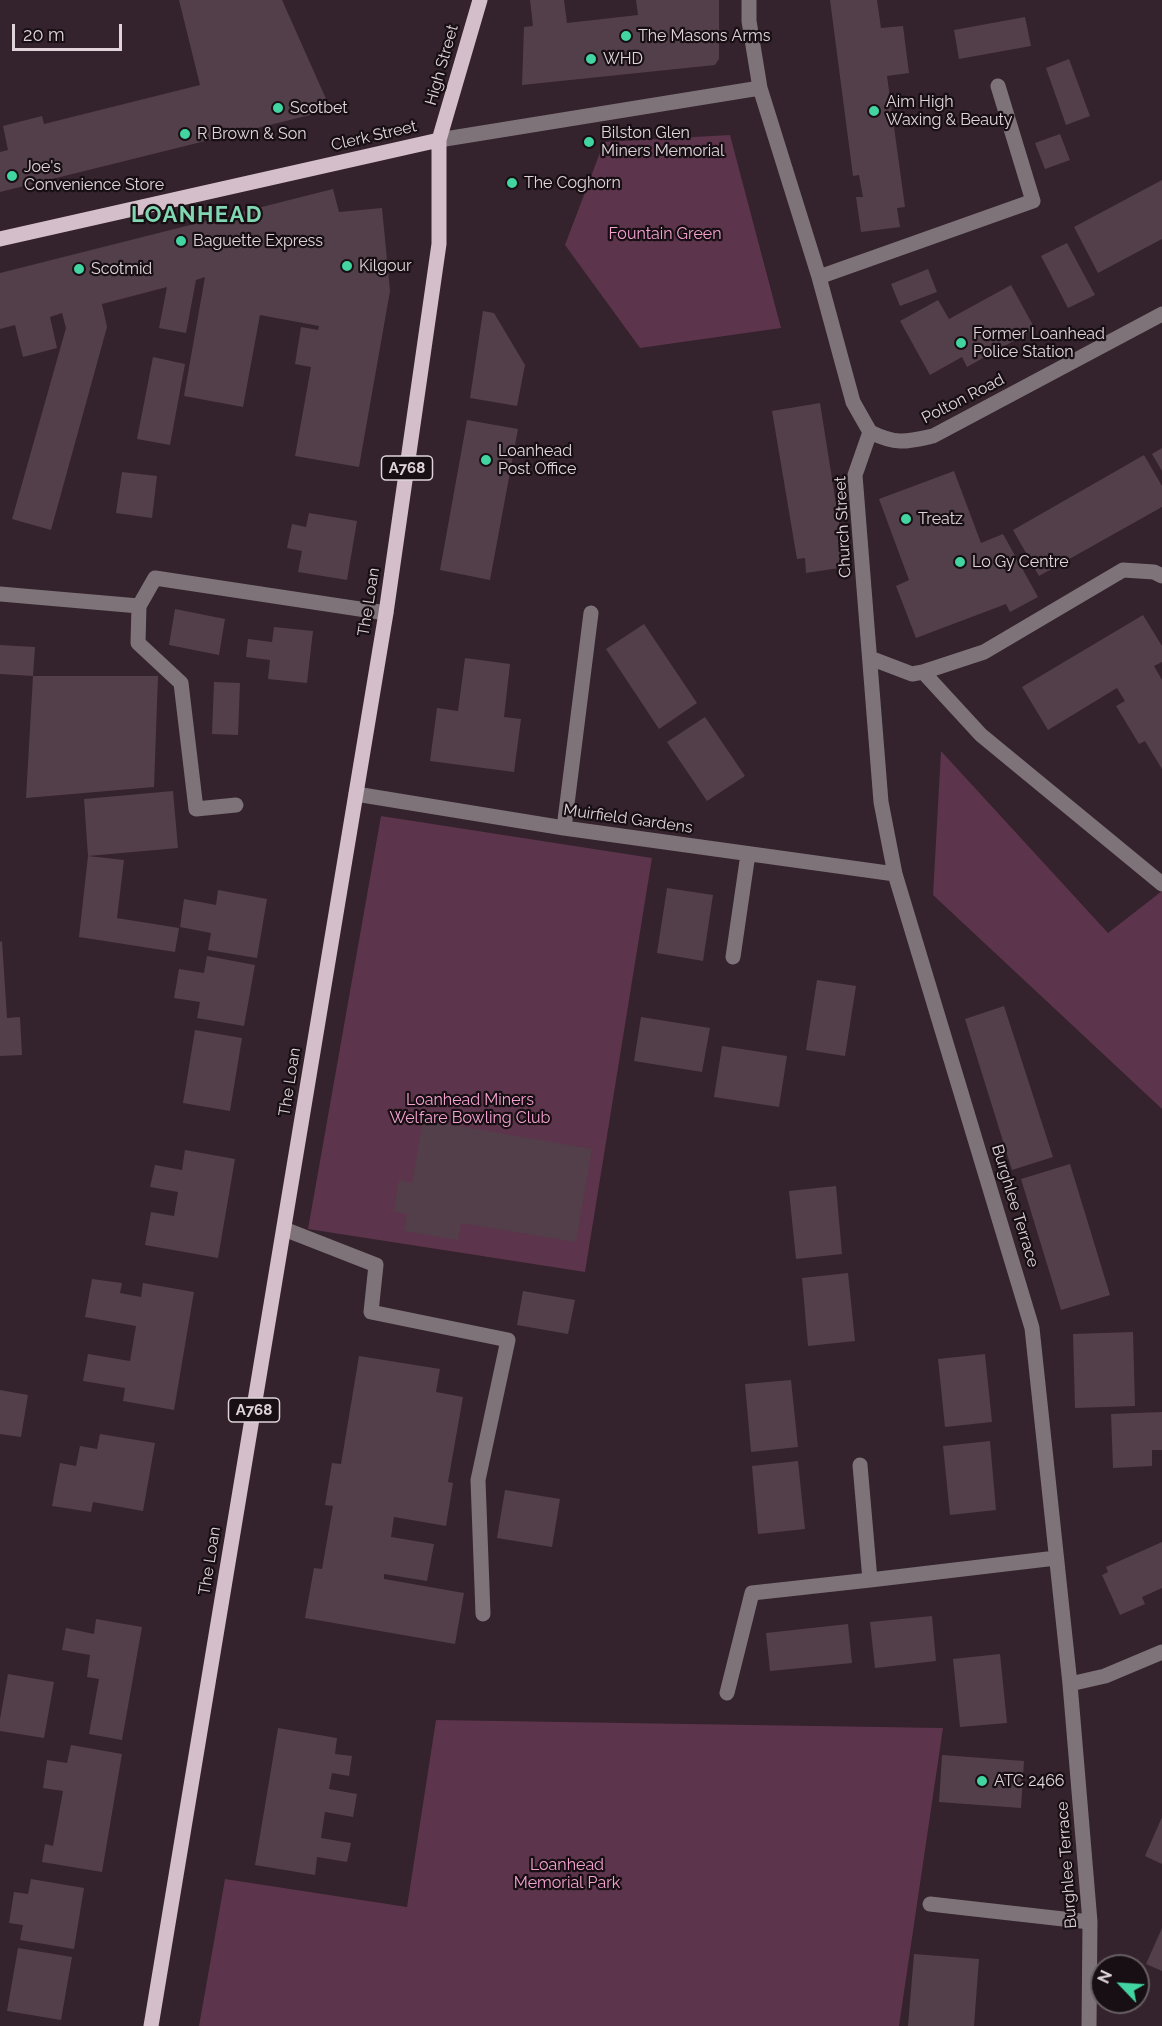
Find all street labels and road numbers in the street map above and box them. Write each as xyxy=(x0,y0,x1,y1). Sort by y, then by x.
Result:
street label: High Street xyxy=(421,22,463,108)
street label: Clerk Street xyxy=(329,117,419,155)
street label: Polton Road xyxy=(918,370,1008,428)
road number: A768 xyxy=(382,456,432,480)
street label: Church Street xyxy=(831,476,855,578)
street label: The Loan xyxy=(354,566,384,638)
street label: Muirfield Gardens xyxy=(562,800,694,838)
street label: The Loan xyxy=(275,1046,305,1118)
street label: Burghlee Terrace xyxy=(987,1142,1043,1270)
road number: A768 xyxy=(228,1398,280,1422)
street label: The Loan xyxy=(195,1525,225,1597)
street label: Burghlee Terrace xyxy=(1053,1801,1081,1929)

